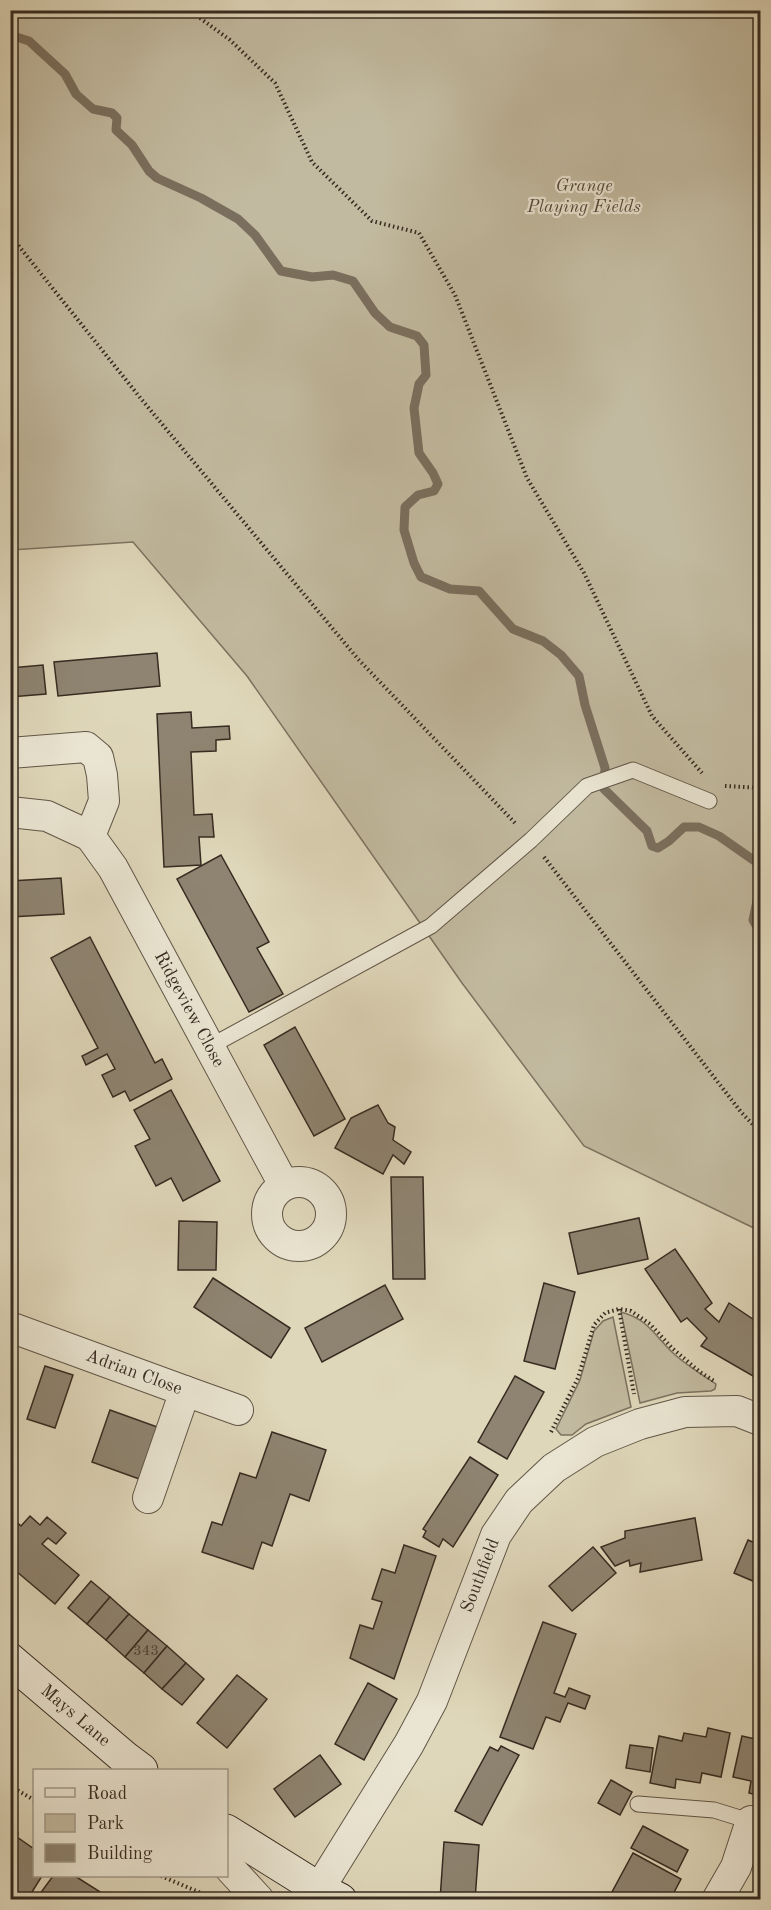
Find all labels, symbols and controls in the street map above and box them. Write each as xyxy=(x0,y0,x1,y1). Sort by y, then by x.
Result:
park label: Grange Playing Fields xyxy=(526,177,641,216)
street label: Ridgeview Close xyxy=(151,948,228,1070)
street label: Adrian Close xyxy=(83,1347,185,1398)
street label: Southfield xyxy=(458,1536,503,1615)
house number: 343 xyxy=(133,1644,159,1659)
street label: Mays Lane xyxy=(37,1681,114,1750)
legend xyxy=(33,1769,228,1877)
text: Road xyxy=(87,1785,127,1803)
text: Park xyxy=(87,1815,124,1833)
text: Building xyxy=(87,1845,153,1863)

